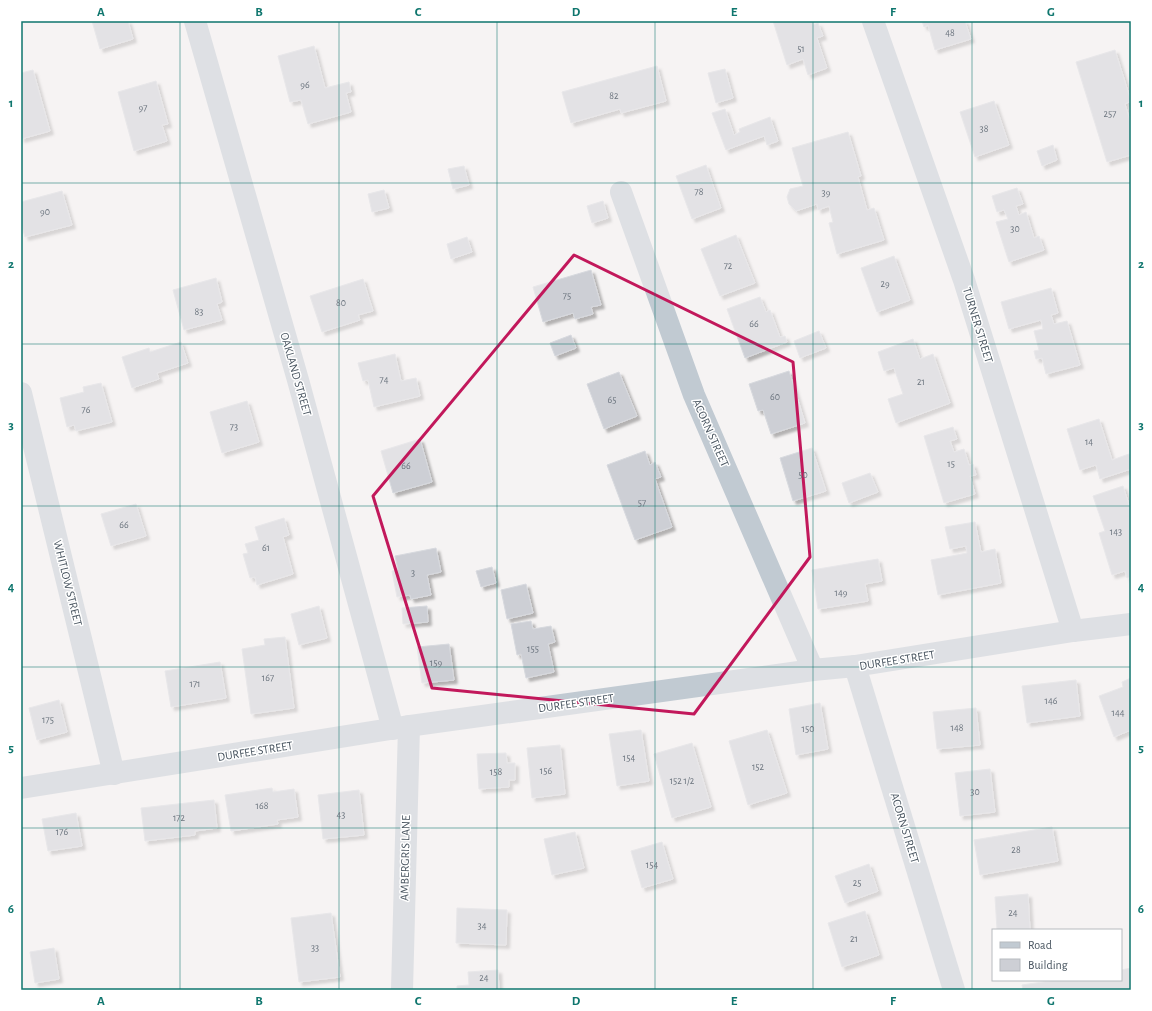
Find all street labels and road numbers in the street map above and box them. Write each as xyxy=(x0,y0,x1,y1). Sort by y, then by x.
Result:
street label: TURNER STREET xyxy=(961,286,995,364)
street label: OAKLAND STREET xyxy=(278,331,314,417)
street label: ACORN STREET xyxy=(691,397,731,469)
street label: WHITLOW STREET xyxy=(52,539,84,627)
street label: DURFEE STREET xyxy=(858,648,936,672)
street label: DURFEE STREET xyxy=(537,692,615,714)
street label: DURFEE STREET xyxy=(216,739,294,763)
street label: ACORN STREET xyxy=(889,791,921,865)
street label: AMBERGRIS LANE xyxy=(398,815,412,901)

